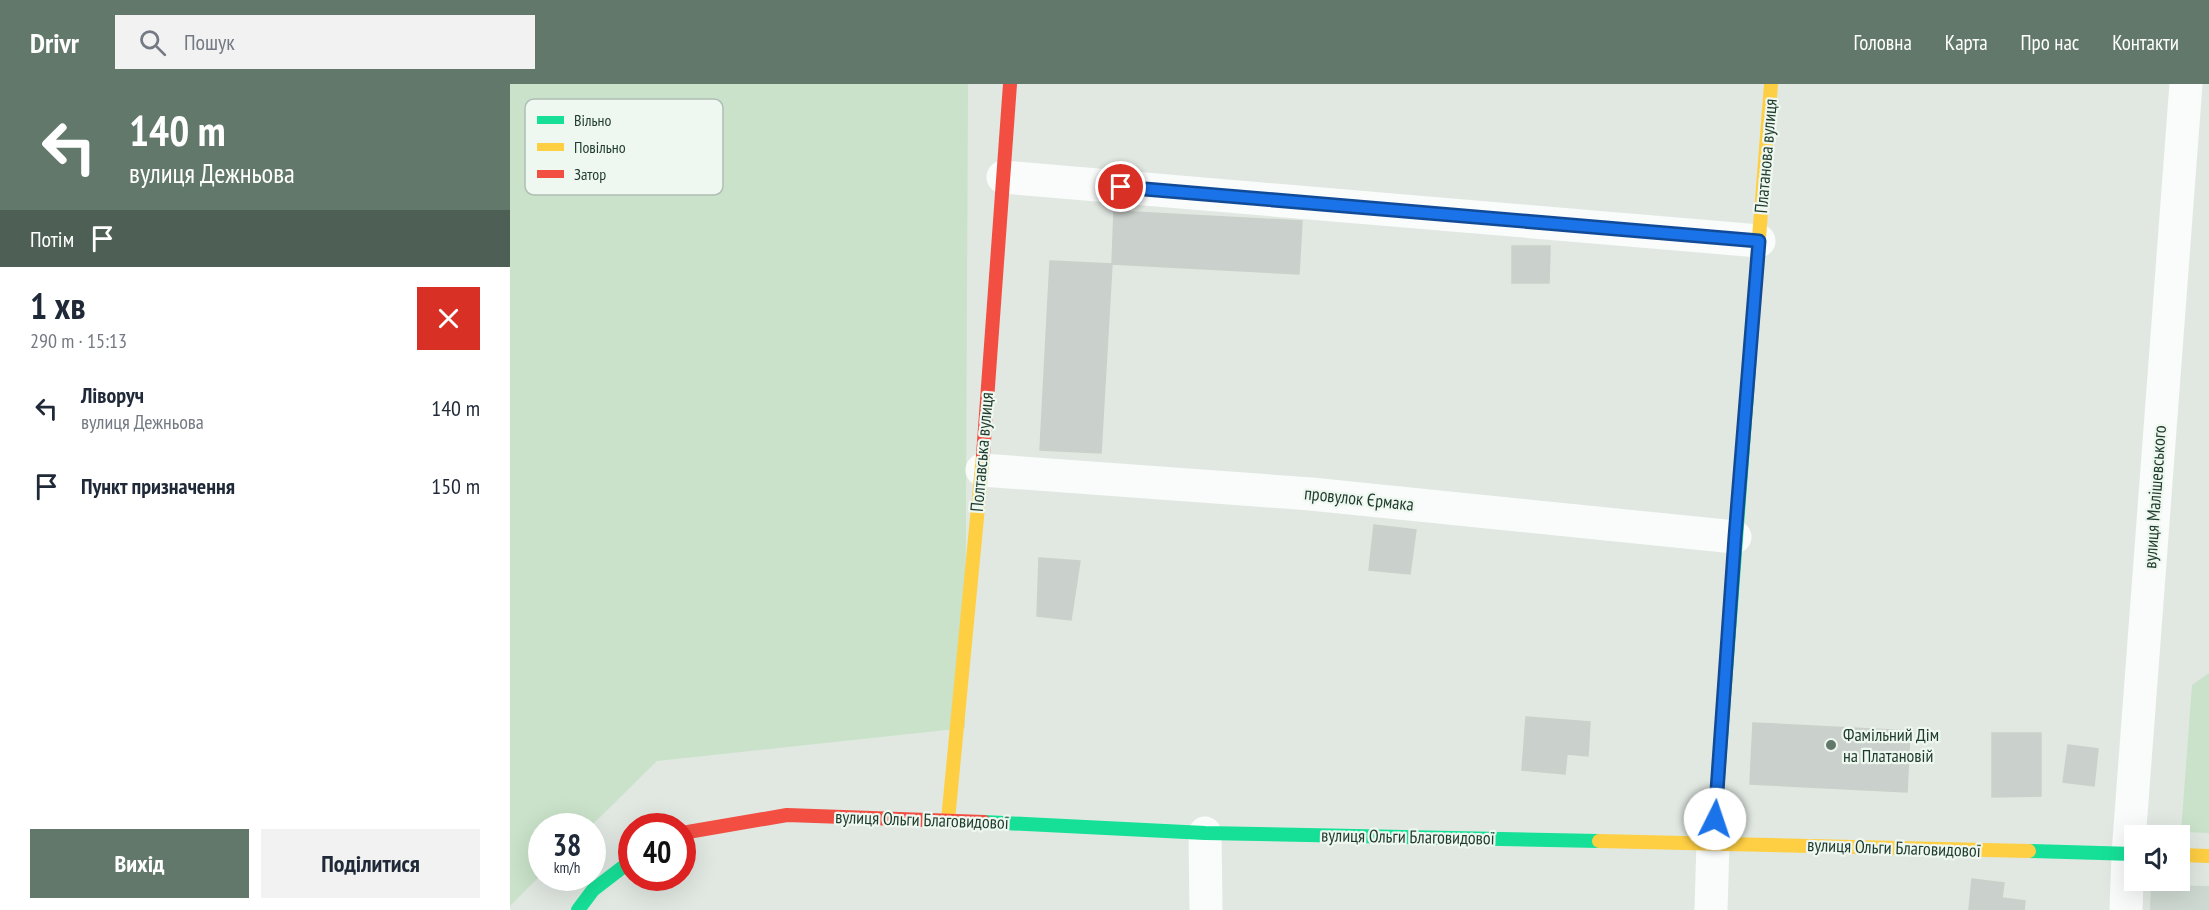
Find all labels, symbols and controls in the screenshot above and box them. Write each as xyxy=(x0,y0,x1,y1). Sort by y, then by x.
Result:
search box xyxy=(115,15,535,69)
text: Drivr xyxy=(30,24,79,61)
icon: search xyxy=(136,26,169,59)
text: Пошук xyxy=(184,28,235,56)
text: Головна xyxy=(1854,29,1912,56)
text: Карта xyxy=(1945,29,1988,56)
text: Про нас xyxy=(2021,29,2079,56)
text: Контакти xyxy=(2112,29,2179,56)
street label: Платанова вулиця xyxy=(1749,98,1782,214)
legend xyxy=(525,99,723,195)
text: 140 m xyxy=(129,103,226,158)
icon: left xyxy=(30,108,108,186)
text: Вільно xyxy=(574,110,611,130)
text: Повільно xyxy=(574,137,626,157)
text: вулиця Дежньова xyxy=(129,156,295,190)
pin xyxy=(1095,161,1146,212)
text: Затор xyxy=(574,164,606,184)
icon: arrive xyxy=(1104,170,1137,203)
icon: arrive xyxy=(86,222,119,255)
text: Потім xyxy=(30,225,74,253)
text: 1 хв xyxy=(30,282,85,329)
button: close xyxy=(417,287,480,350)
text: 290 m · 15:13 xyxy=(30,328,127,354)
text: Ліворуч xyxy=(81,381,144,409)
street label: Полтавська вулиця xyxy=(965,391,998,513)
icon: left xyxy=(30,392,63,425)
text: 140 m xyxy=(431,394,480,422)
text: вулиця Дежньова xyxy=(81,409,204,435)
street label: вулиця Малішевського xyxy=(2138,424,2171,569)
icon: arrive xyxy=(30,470,63,503)
text: Пункт призначення xyxy=(81,472,235,500)
text: 150 m xyxy=(431,472,480,500)
street label: провулок Єрмака xyxy=(1303,481,1415,516)
place label: Фамільний Дім на Платановій xyxy=(1843,723,1939,767)
marker: Фамільний Дім на Платановій xyxy=(1824,738,1838,752)
position arrow xyxy=(1683,787,1747,851)
street label: вулиця Ольги Благовидової xyxy=(835,805,1009,834)
speed limit sign: 40 xyxy=(618,813,696,891)
street label: вулиця Ольги Благовидової xyxy=(1321,823,1495,850)
text: 38 xyxy=(553,825,581,864)
map controls xyxy=(2124,825,2190,891)
button: sound xyxy=(2124,825,2190,891)
button: Вихід xyxy=(30,829,249,898)
button: Поділитися xyxy=(261,829,480,898)
street label: вулиця Ольги Благовидової xyxy=(1807,833,1981,862)
text: km/h xyxy=(554,858,580,877)

